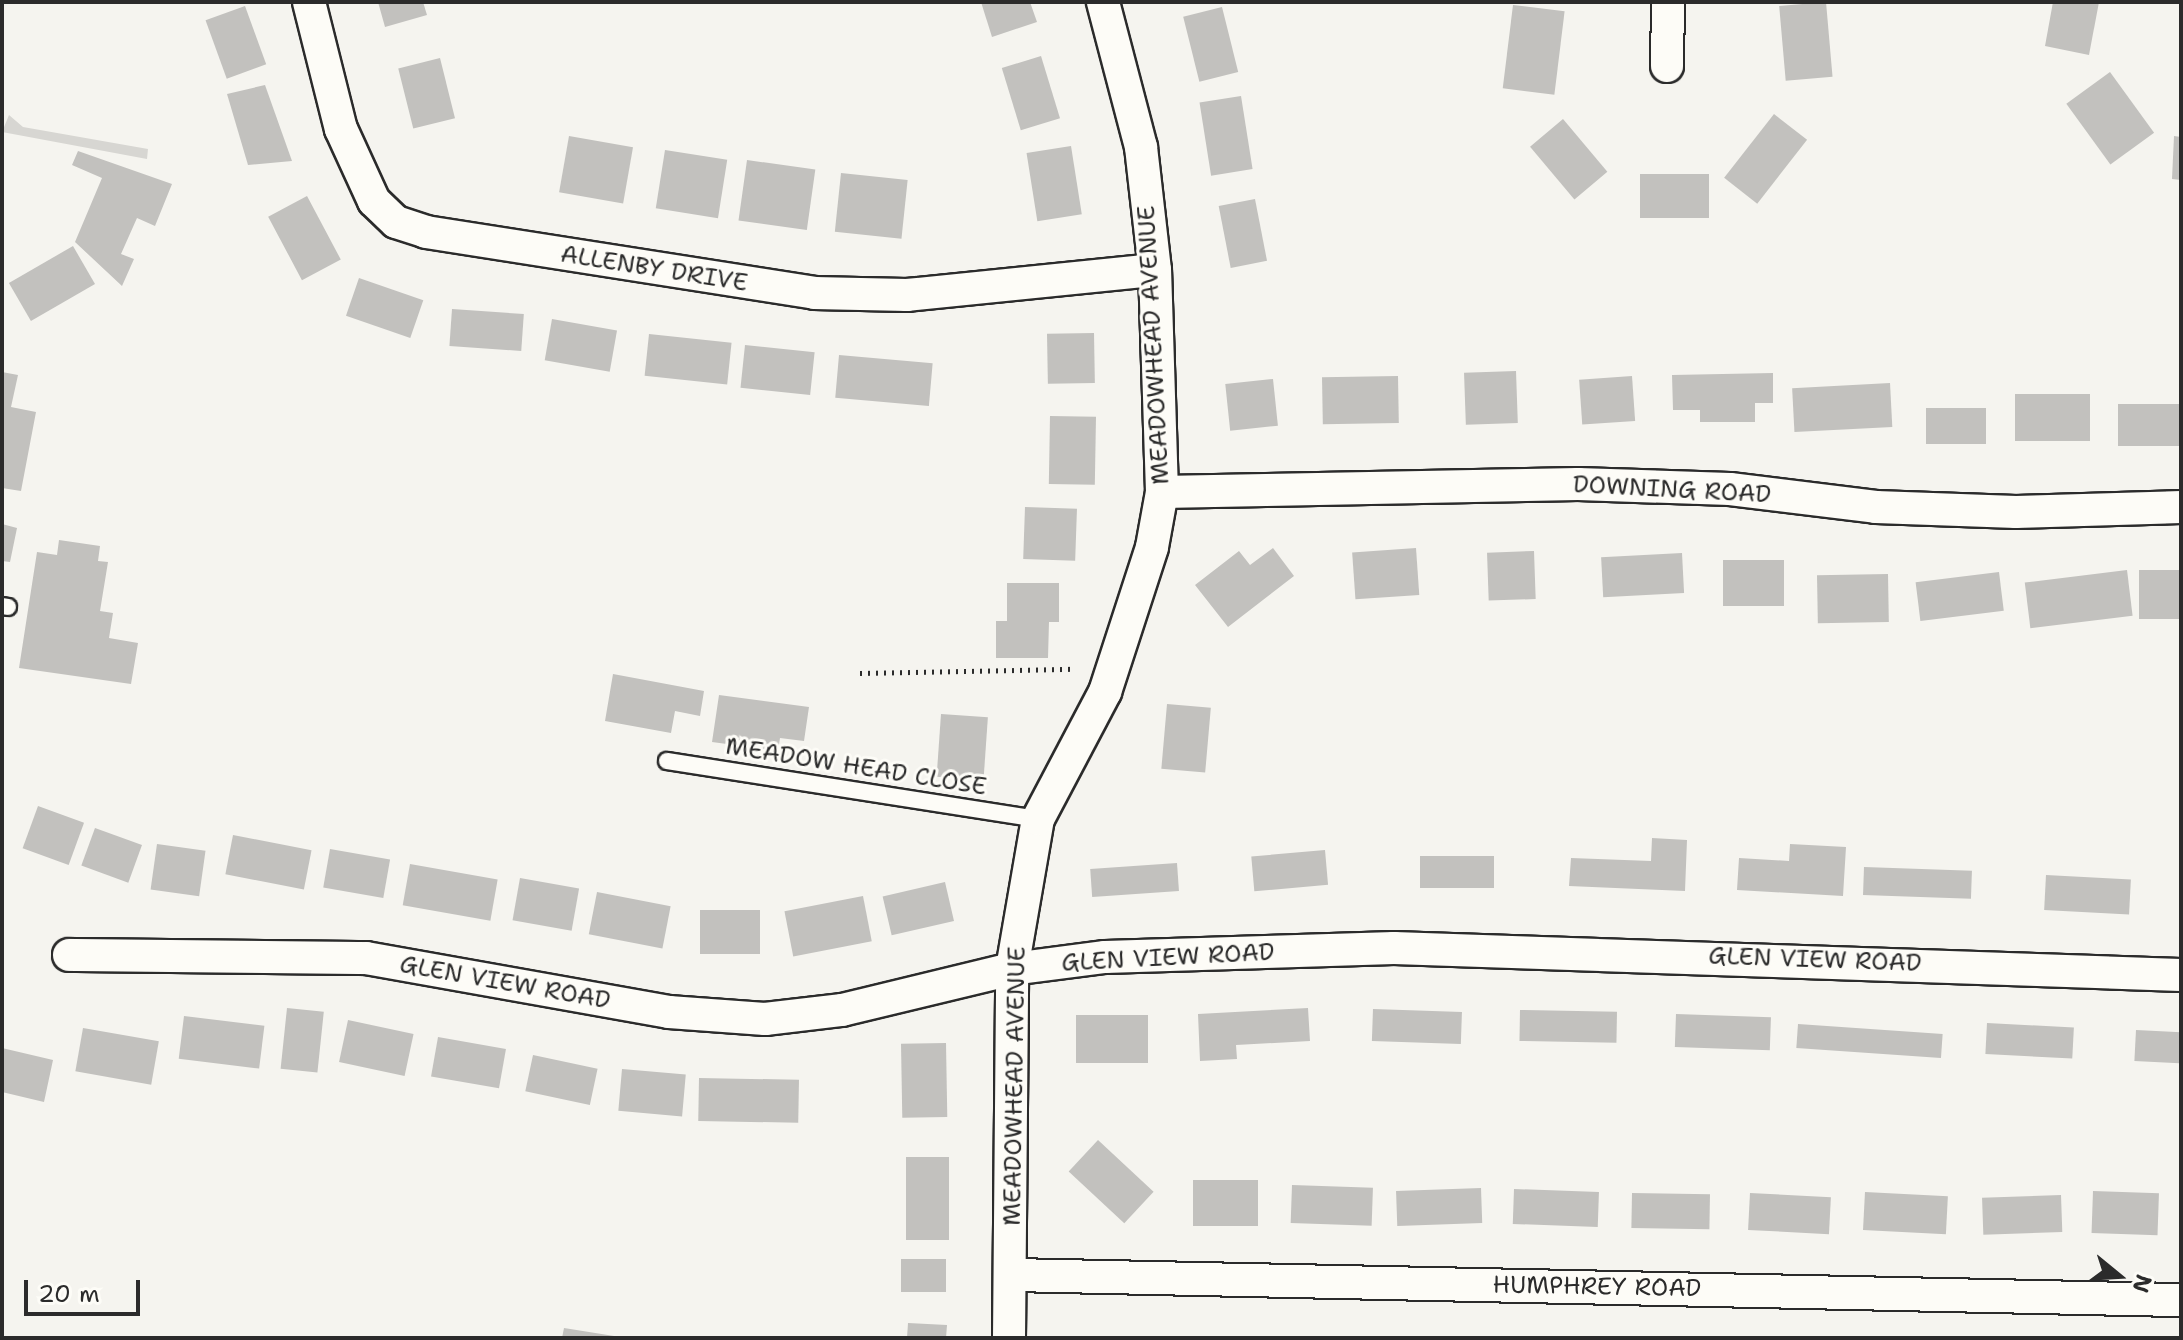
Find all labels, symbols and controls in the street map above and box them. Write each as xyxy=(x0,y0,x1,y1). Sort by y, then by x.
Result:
street label: MEADOWHEAD AVENUE xyxy=(1132,205,1176,485)
street label: ALLENBY DRIVE xyxy=(558,240,750,298)
street label: DOWNING ROAD xyxy=(1572,470,1772,510)
street label: MEADOW HEAD CLOSE xyxy=(724,732,988,802)
street label: GLEN VIEW ROAD xyxy=(1061,938,1275,978)
street label: GLEN VIEW ROAD xyxy=(1708,942,1922,978)
street label: MEADOWHEAD AVENUE xyxy=(998,946,1032,1226)
street label: GLEN VIEW ROAD xyxy=(397,950,613,1016)
north arrow xyxy=(2079,1236,2159,1316)
scale bar xyxy=(28,1264,144,1314)
street label: HUMPHREY ROAD xyxy=(1492,1271,1702,1303)
text: N xyxy=(2126,1271,2159,1296)
text: 20 m xyxy=(38,1278,100,1310)

